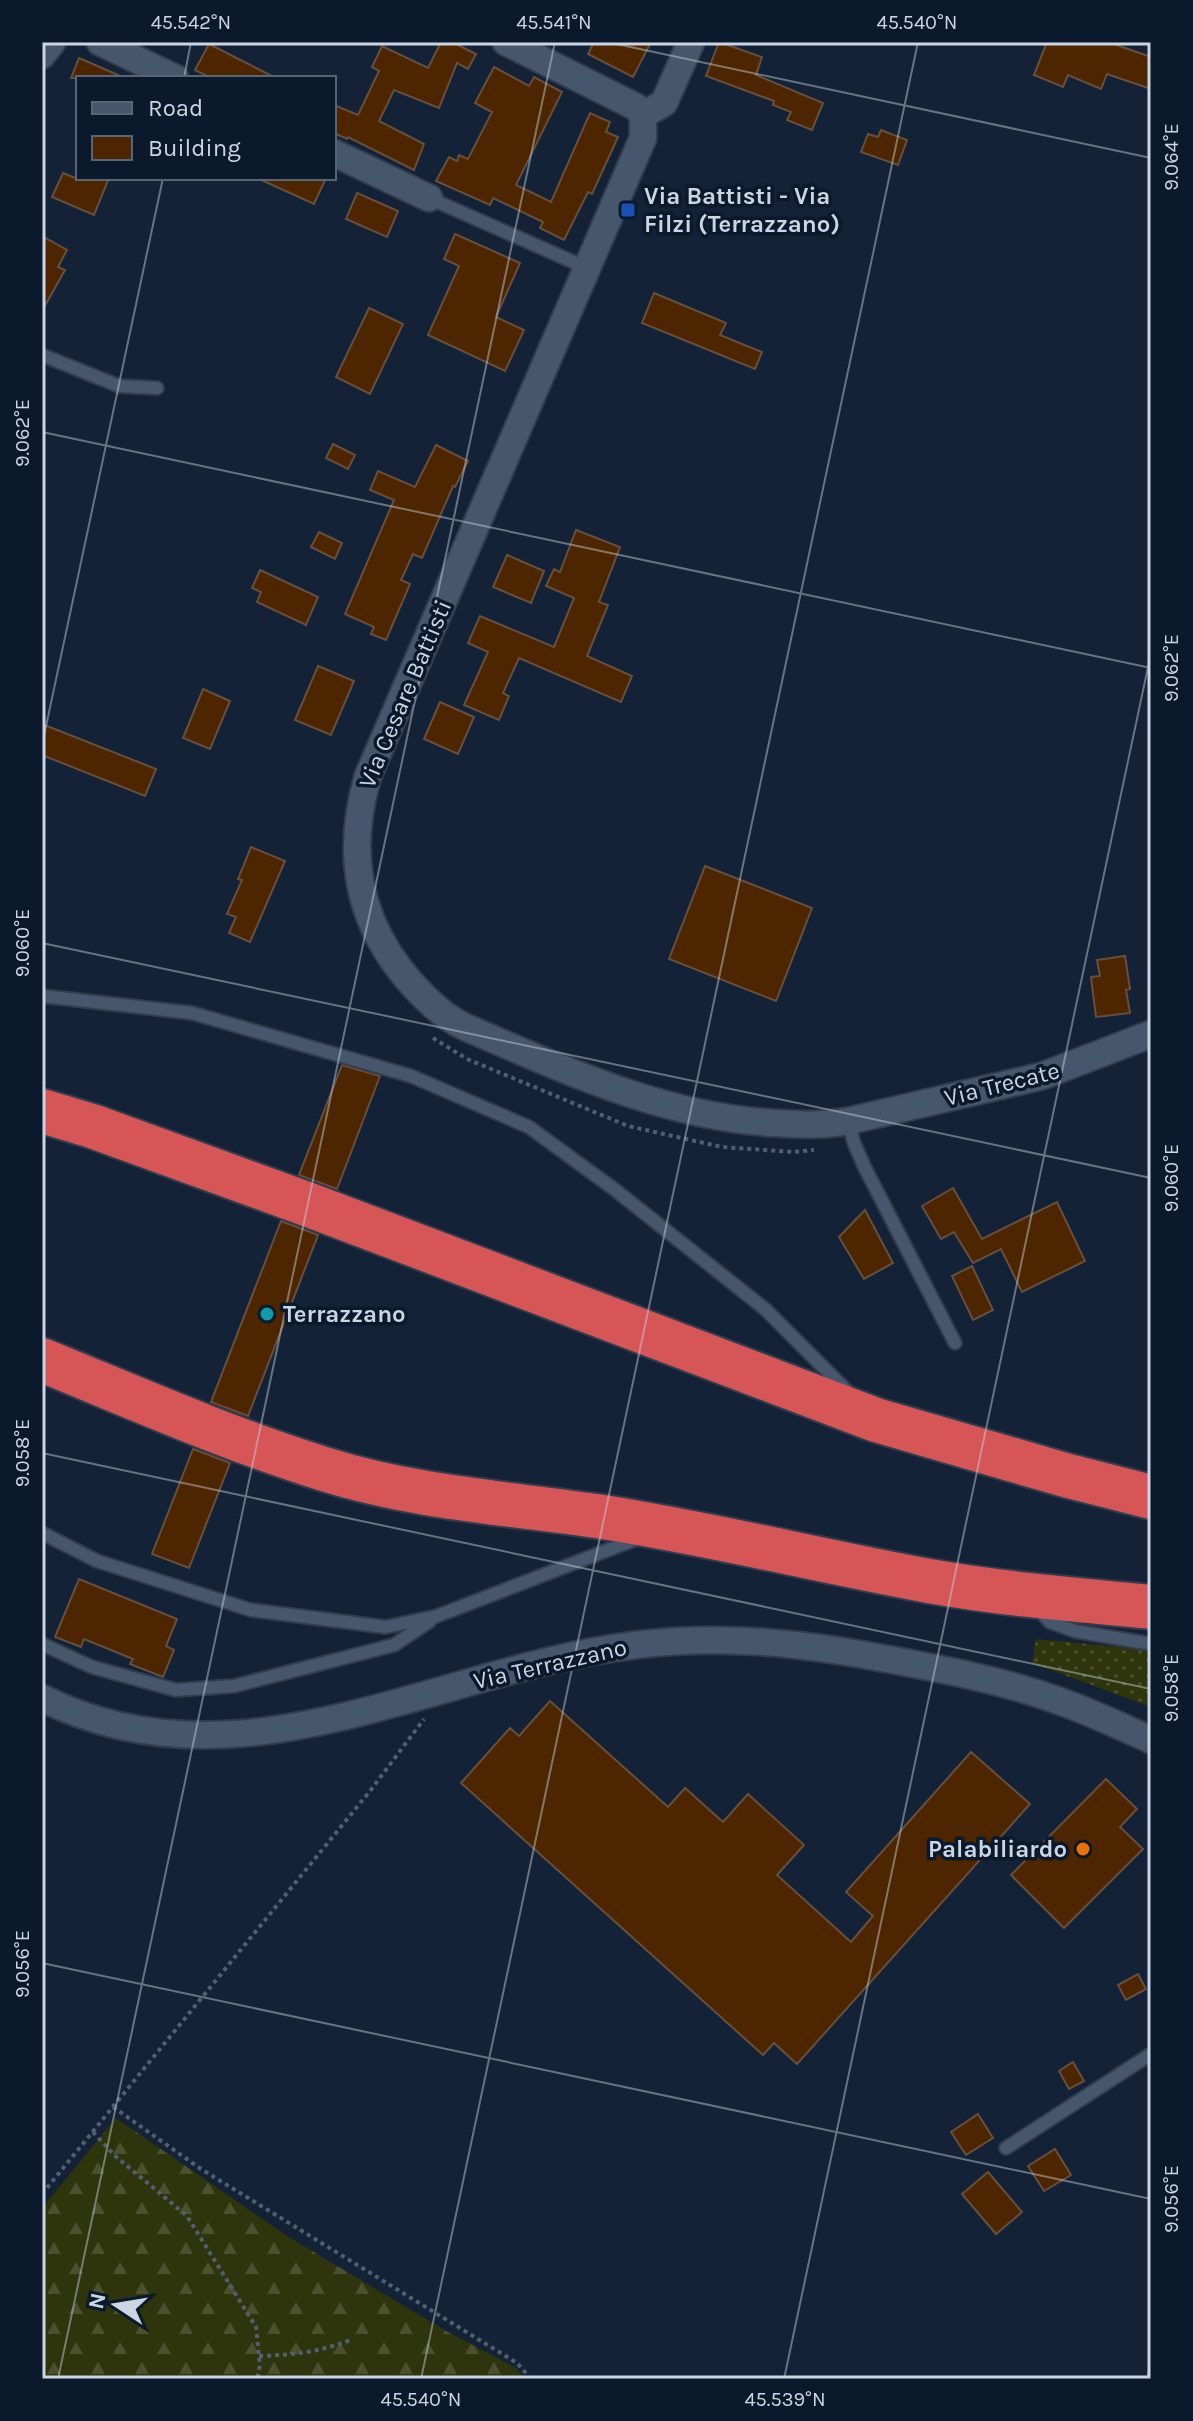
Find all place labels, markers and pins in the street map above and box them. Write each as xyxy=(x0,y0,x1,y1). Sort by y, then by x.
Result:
place label: Via Battisti - Via Filzi (Terrazzano) xyxy=(644,182,840,238)
marker: Via Battisti - Via Filzi (Terrazzano) xyxy=(619,201,637,219)
place label: Terrazzano xyxy=(283,1300,406,1328)
marker: Terrazzano xyxy=(258,1305,276,1323)
place label: Palabiliardo xyxy=(928,1835,1067,1863)
marker: Palabiliardo xyxy=(1074,1840,1092,1858)

